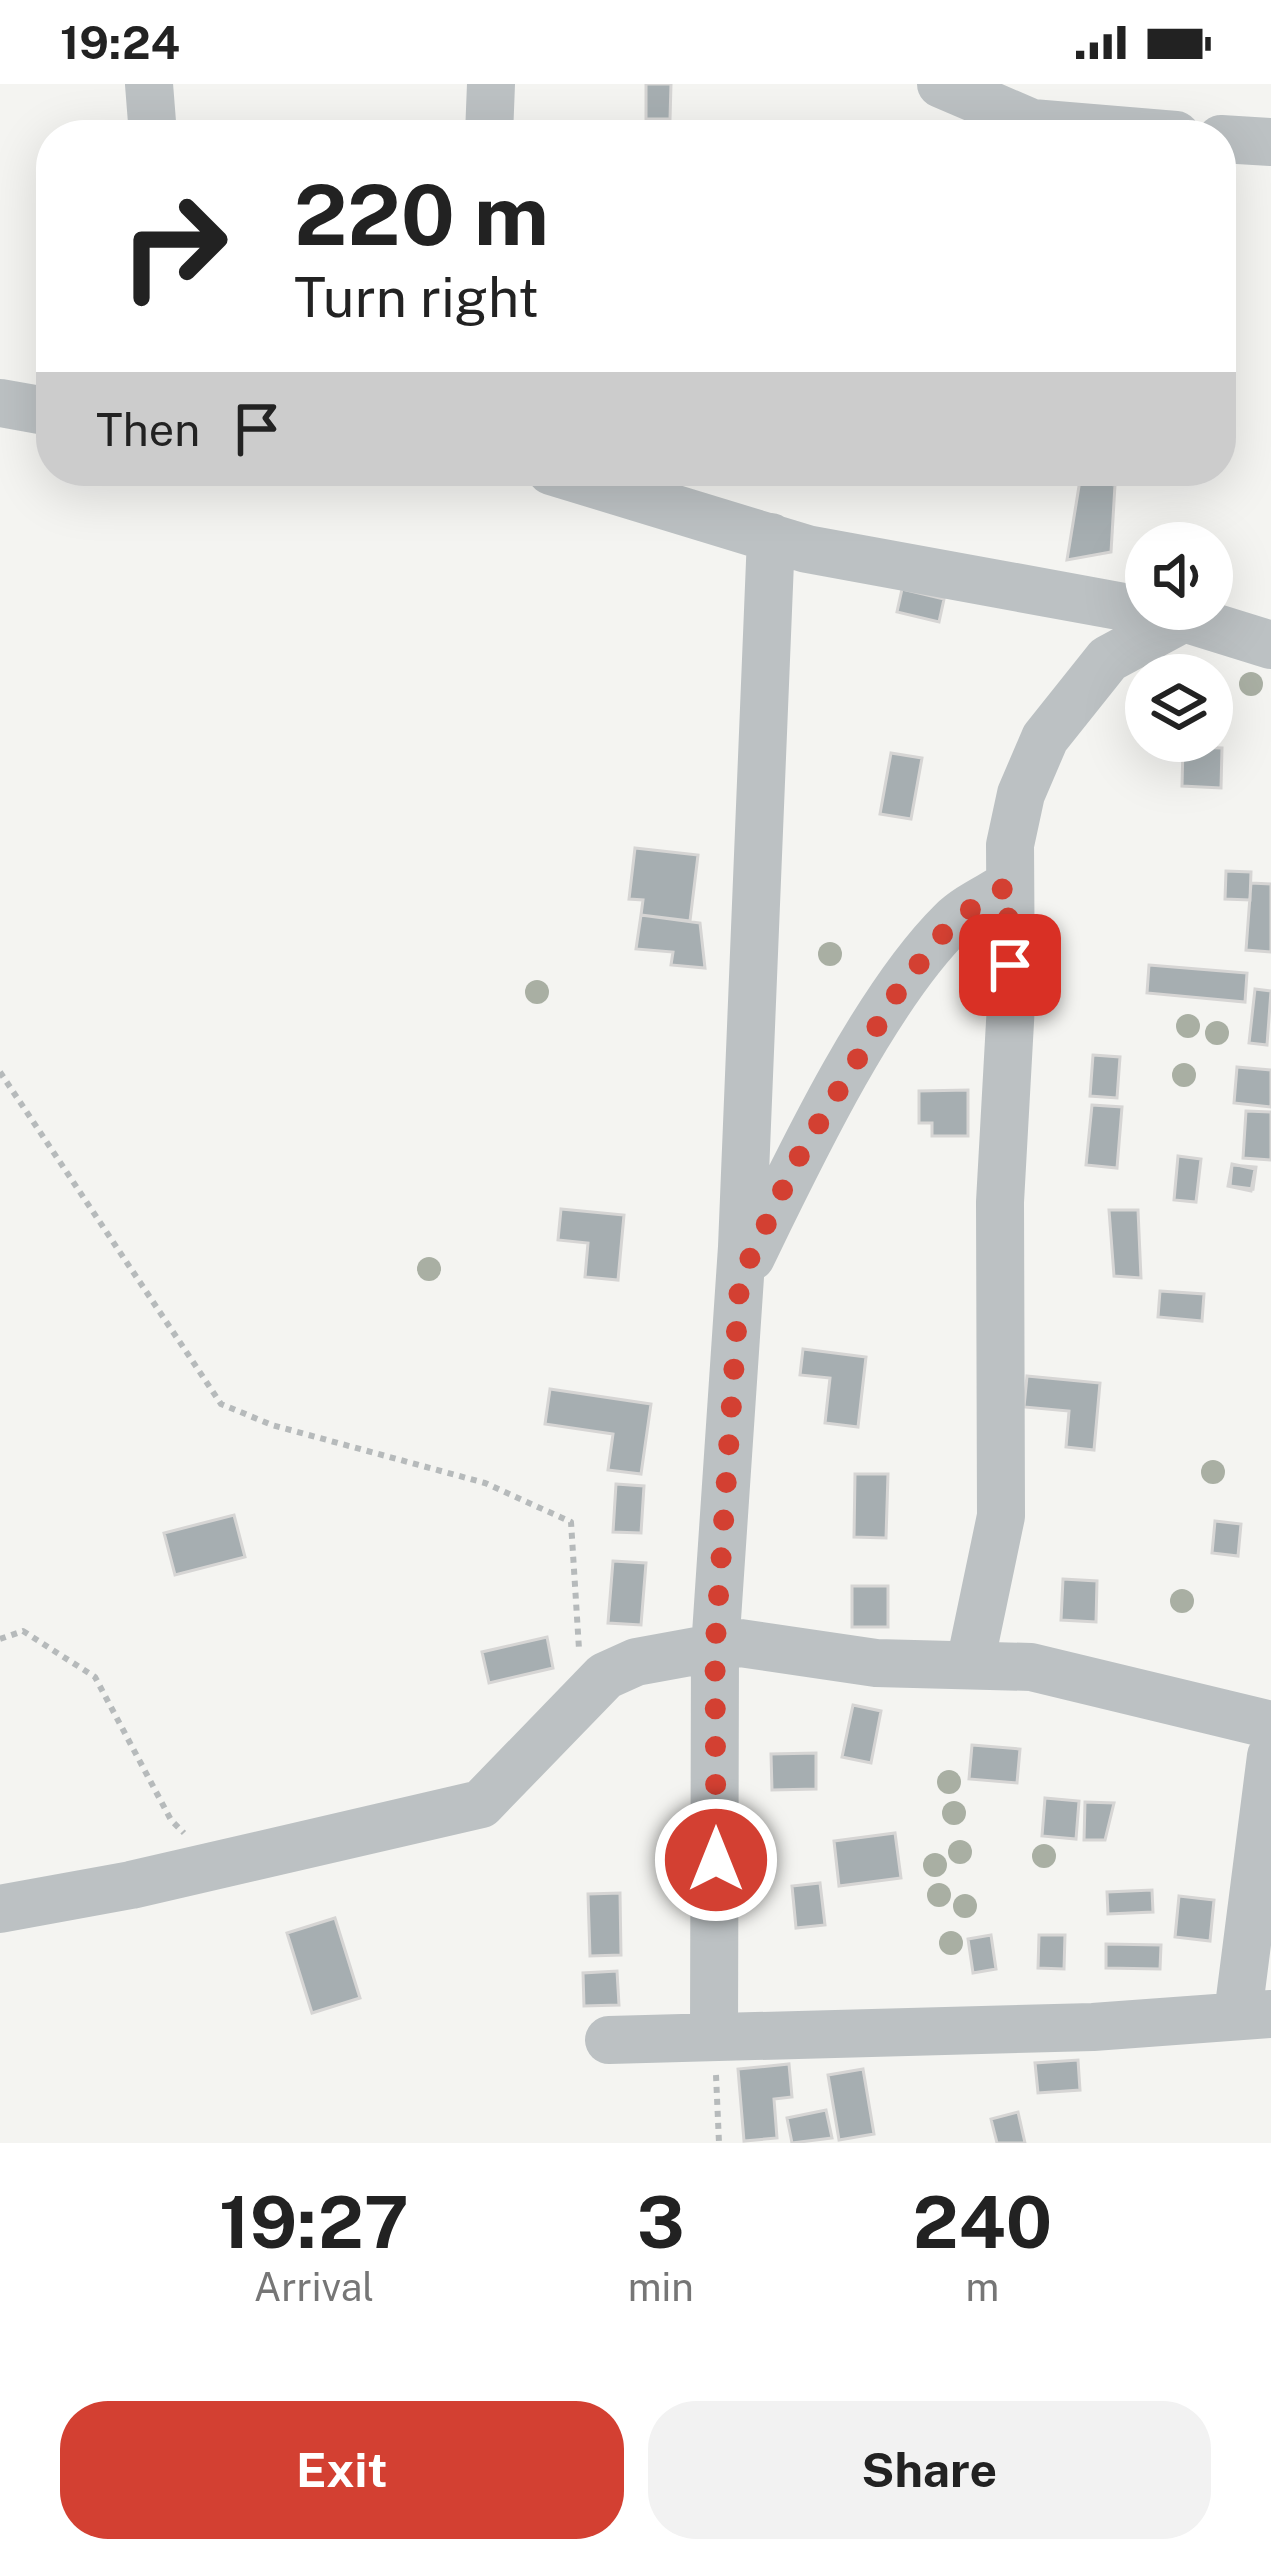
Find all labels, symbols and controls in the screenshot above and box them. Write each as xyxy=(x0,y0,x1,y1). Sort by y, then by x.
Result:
text: 19:24 xyxy=(60,16,180,69)
text: 220 m xyxy=(294,165,549,264)
icon: right xyxy=(96,168,252,324)
text: Turn right xyxy=(294,266,539,329)
icon: arrive xyxy=(224,396,290,462)
text: Then xyxy=(96,403,200,456)
map controls xyxy=(1125,522,1233,762)
button: sound xyxy=(1125,522,1233,630)
button: layers xyxy=(1125,654,1233,762)
pin xyxy=(959,914,1061,1016)
icon: arrive xyxy=(977,932,1043,998)
position arrow xyxy=(653,1797,779,1923)
text: 19:27 xyxy=(219,2180,409,2264)
text: 3 xyxy=(637,2180,685,2264)
text: 240 xyxy=(913,2180,1052,2264)
text: Arrival xyxy=(254,2264,374,2310)
text: min xyxy=(628,2264,694,2310)
text: m xyxy=(966,2264,999,2310)
button: Exit xyxy=(60,2401,624,2539)
button: Share xyxy=(648,2401,1211,2539)

